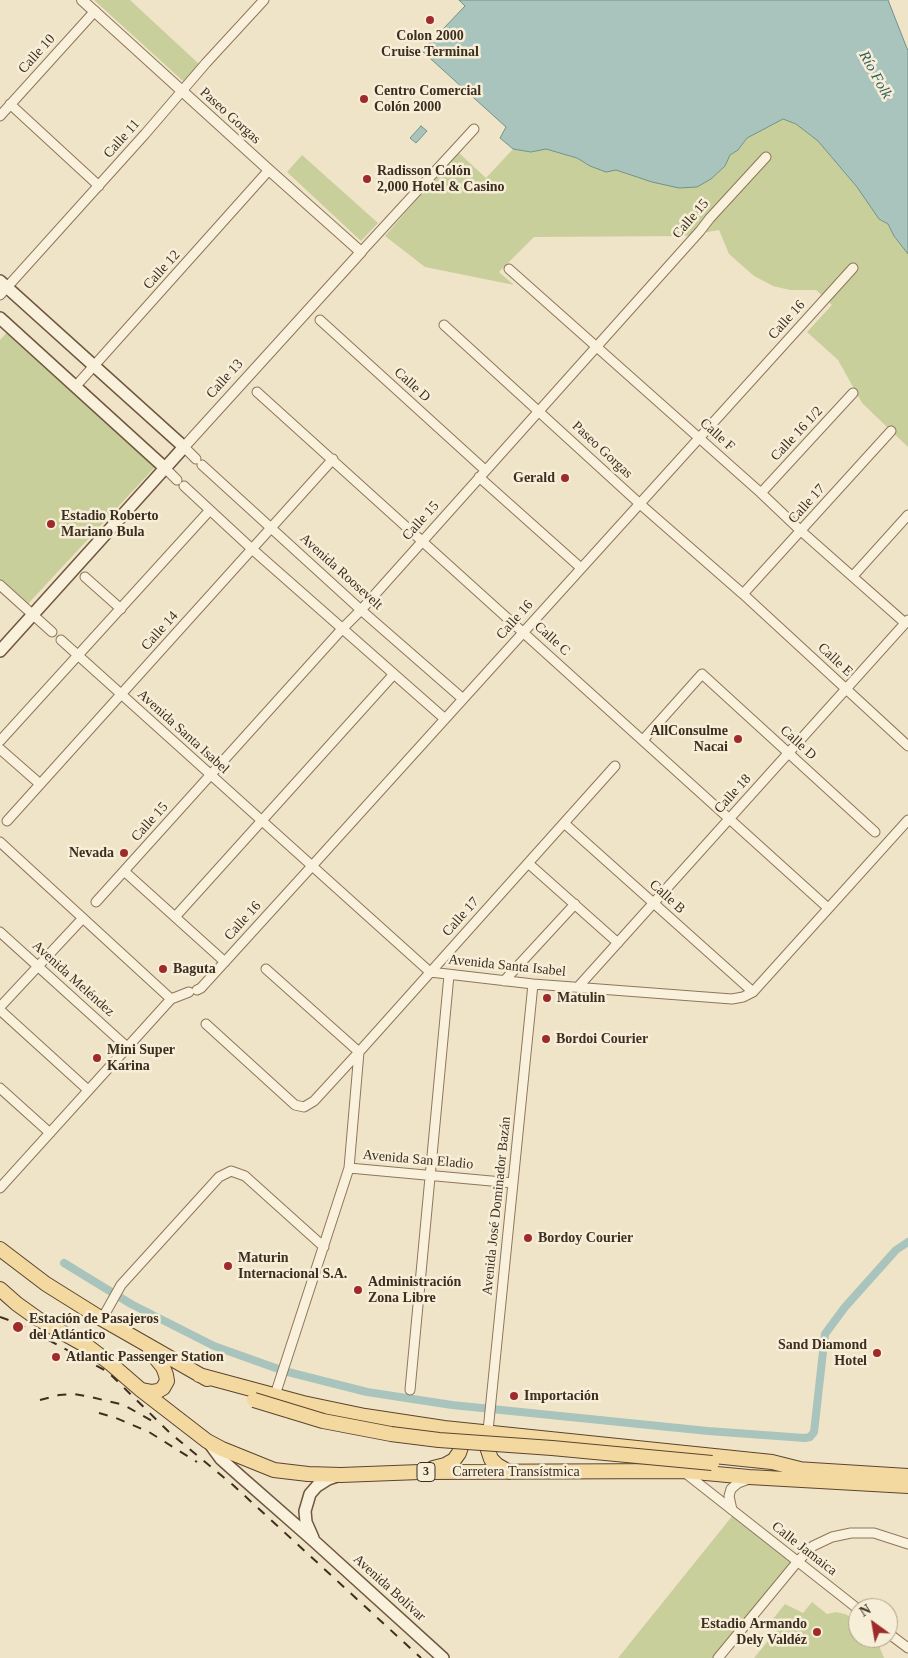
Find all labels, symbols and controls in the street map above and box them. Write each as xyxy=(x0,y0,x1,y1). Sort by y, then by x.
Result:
marker: Colon 2000 Cruise Terminal xyxy=(424,14,436,26)
place label: Colon 2000 Cruise Terminal xyxy=(381,28,479,60)
street label: Calle 10 xyxy=(15,31,59,77)
water label: Río Folk xyxy=(855,48,895,102)
place label: Centro Comercial Colón 2000 xyxy=(374,83,481,115)
street label: Paseo Gorgas xyxy=(196,84,264,148)
marker: Centro Comercial Colón 2000 xyxy=(358,93,370,105)
street label: Calle 11 xyxy=(100,116,144,162)
place label: Radisson Colón 2,000 Hotel & Casino xyxy=(377,163,505,196)
marker: Radisson Colón 2,000 Hotel & Casino xyxy=(361,173,373,185)
street label: Calle 15 xyxy=(669,196,713,242)
street label: Calle 12 xyxy=(140,247,184,293)
street label: Calle 16 xyxy=(765,297,809,343)
street label: Calle 13 xyxy=(203,356,247,402)
street label: Calle D xyxy=(390,364,434,406)
street label: Calle 16 1/2 xyxy=(768,403,826,465)
street label: Calle F xyxy=(696,415,738,455)
street label: Paseo Gorgas xyxy=(568,418,636,482)
place label: Gerald xyxy=(513,470,555,486)
marker: Gerald xyxy=(559,472,571,484)
street label: Calle 17 xyxy=(785,481,829,527)
street label: Calle 15 xyxy=(399,498,443,544)
place label: Estadio Roberto Mariano Bula xyxy=(61,508,159,540)
marker: Estadio Roberto Mariano Bula xyxy=(45,518,57,530)
street label: Avenida Roosevelt xyxy=(296,530,386,614)
street label: Calle 16 xyxy=(493,597,537,643)
street label: Calle 14 xyxy=(138,608,182,654)
street label: Calle C xyxy=(531,619,573,659)
street label: Calle E xyxy=(814,640,856,680)
street label: Avenida Santa Isabel xyxy=(134,686,232,778)
street label: Calle D xyxy=(776,722,820,764)
place label: AllConsulme Nacai xyxy=(650,723,728,756)
marker: AllConsulme Nacai xyxy=(732,733,744,745)
street label: Calle 18 xyxy=(711,771,755,817)
street label: Calle 15 xyxy=(128,799,172,845)
place label: Nevada xyxy=(69,845,114,861)
marker: Nevada xyxy=(118,847,130,859)
street label: Calle B xyxy=(646,877,688,917)
street label: Calle 17 xyxy=(439,894,483,940)
street label: Calle 16 xyxy=(221,898,265,944)
street label: Avenida Meléndez xyxy=(28,938,118,1020)
street label: Avenida Santa Isabel xyxy=(447,951,567,981)
place label: Baguta xyxy=(173,961,216,977)
marker: Baguta xyxy=(157,963,169,975)
place label: Matulin xyxy=(557,990,605,1006)
marker: Matulin xyxy=(541,992,553,1004)
place label: Bordoi Courier xyxy=(556,1031,648,1047)
marker: Bordoi Courier xyxy=(540,1033,552,1045)
place label: Mini Super Karina xyxy=(107,1042,175,1074)
marker: Mini Super Karina xyxy=(91,1052,103,1064)
street label: Avenida José Dominador Bazán xyxy=(479,1116,515,1296)
street label: Avenida San Eladio xyxy=(362,1147,474,1173)
place label: Bordoy Courier xyxy=(538,1230,633,1246)
marker: Bordoy Courier xyxy=(522,1232,534,1244)
place label: Maturin Internacional S.A. xyxy=(238,1250,347,1282)
marker: Maturin Internacional S.A. xyxy=(222,1260,234,1272)
place label: Administración Zona Libre xyxy=(368,1274,461,1306)
marker: Administración Zona Libre xyxy=(352,1284,364,1296)
place label: Estación de Pasajeros del Atlántico xyxy=(29,1311,159,1344)
marker: Estación de Pasajeros del Atlántico xyxy=(11,1320,25,1334)
place label: Sand Diamond Hotel xyxy=(778,1337,867,1370)
marker: Sand Diamond Hotel xyxy=(871,1347,883,1359)
place label: Atlantic Passenger Station xyxy=(66,1349,224,1365)
marker: Atlantic Passenger Station xyxy=(50,1351,62,1363)
place label: Importación xyxy=(524,1388,599,1404)
marker: Importación xyxy=(508,1390,520,1402)
road number: 3 xyxy=(417,1462,435,1481)
street label: Carretera Transístmica xyxy=(452,1464,580,1480)
street label: Calle Jamaica xyxy=(768,1518,840,1580)
street label: Avenida Bolívar xyxy=(349,1551,429,1625)
north arrow xyxy=(848,1598,898,1648)
text: N xyxy=(857,1602,874,1620)
place label: Estadio Armando Dely Valdéz xyxy=(701,1616,807,1648)
marker: Estadio Armando Dely Valdéz xyxy=(811,1626,823,1638)

